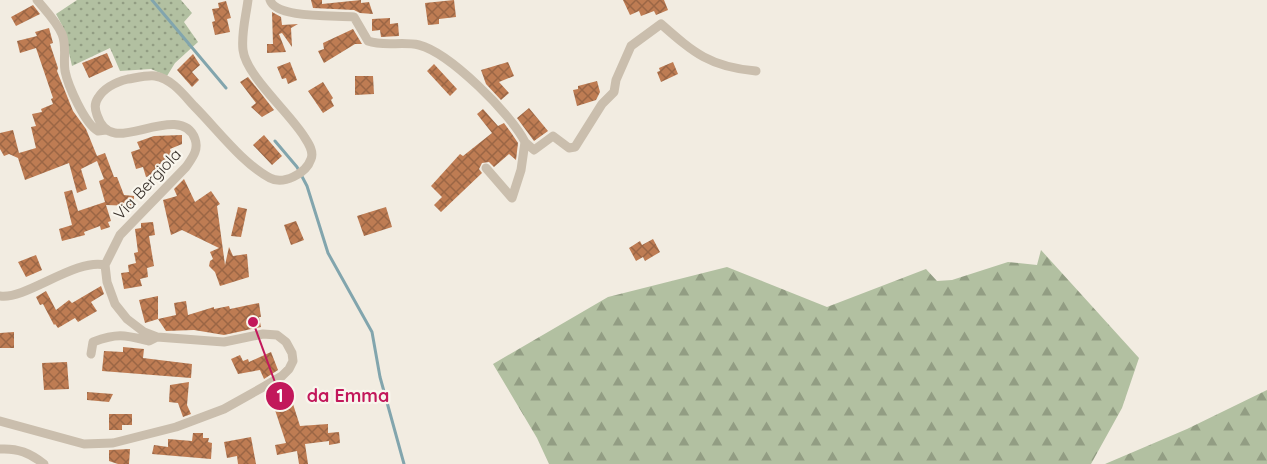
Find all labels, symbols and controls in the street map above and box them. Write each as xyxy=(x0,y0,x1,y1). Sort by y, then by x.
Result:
street label: Via Bergiola xyxy=(109,144,185,224)
callout: da Emma xyxy=(265,378,401,414)
text: 1 xyxy=(276,384,284,407)
text: da Emma xyxy=(307,384,389,407)

